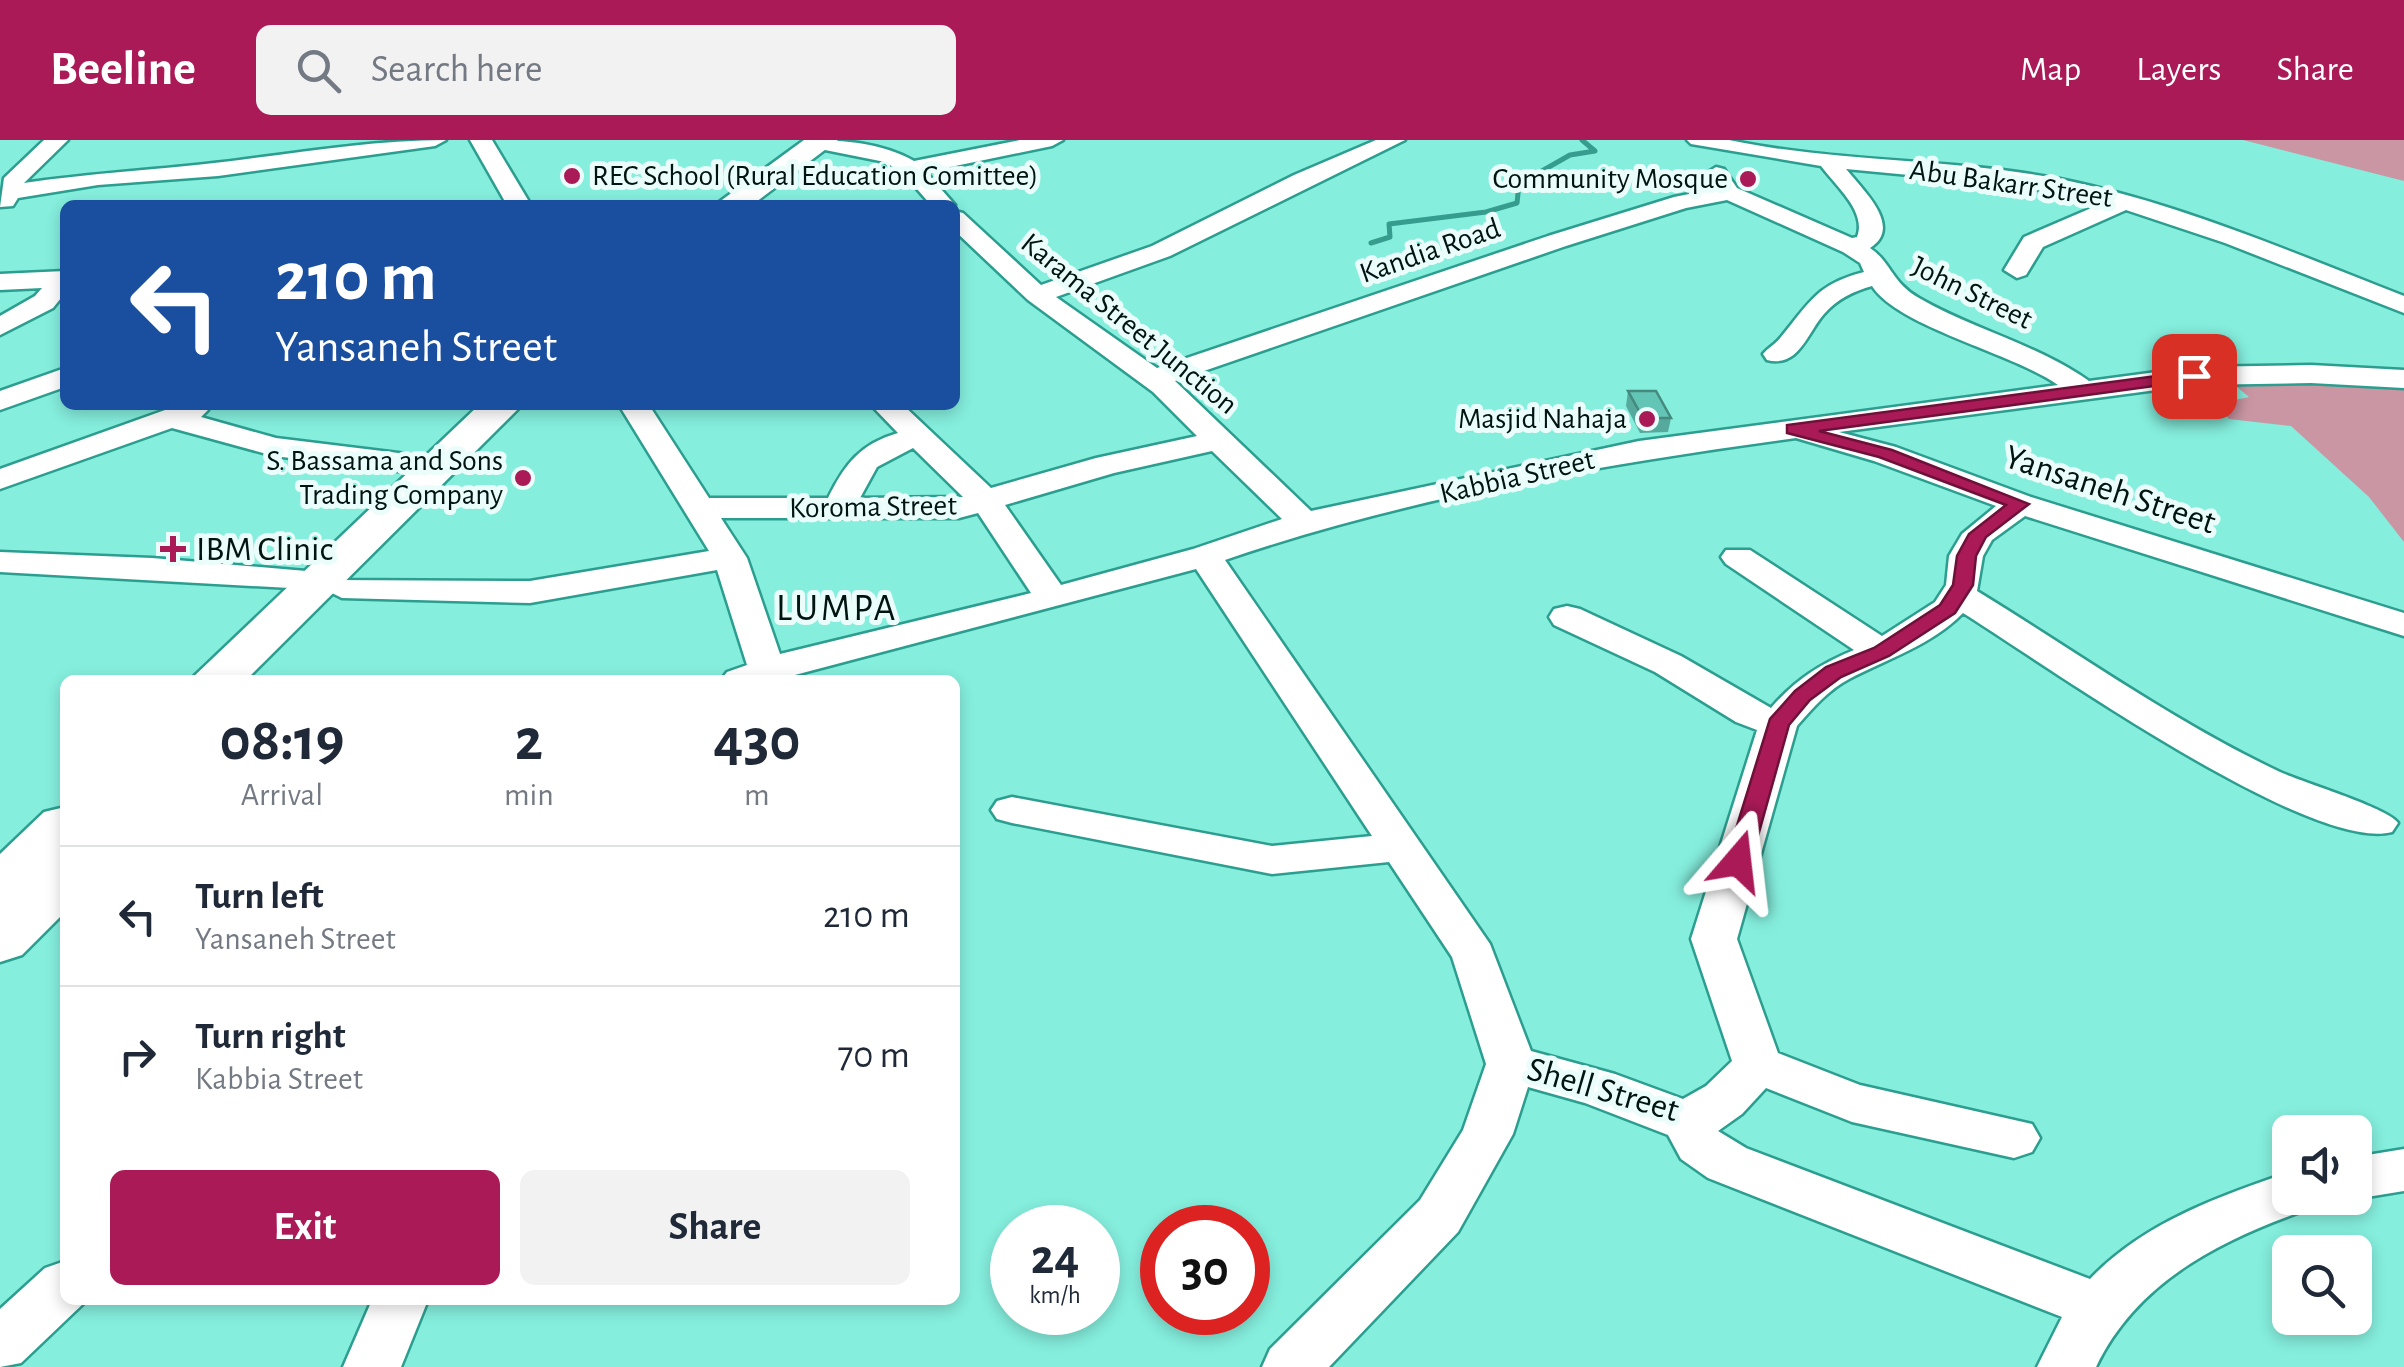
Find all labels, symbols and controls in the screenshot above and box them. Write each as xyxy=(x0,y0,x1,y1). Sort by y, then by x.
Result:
search box xyxy=(256,25,956,115)
icon: search xyxy=(291,43,346,98)
text: Beeline xyxy=(50,46,196,94)
text: Search here xyxy=(371,51,543,89)
text: Map xyxy=(2020,52,2081,87)
text: Layers xyxy=(2136,52,2221,87)
text: Share xyxy=(2276,52,2354,87)
street label: Abu Bakarr Street xyxy=(1908,155,2115,213)
place label: REC School (Rural Education Comittee) xyxy=(592,161,1039,191)
place label: Community Mosque xyxy=(1493,164,1728,194)
marker: REC School (Rural Education Comittee) xyxy=(561,165,583,187)
marker: Community Mosque xyxy=(1737,168,1759,190)
street label: Kandia Road xyxy=(1356,213,1504,289)
street label: Karama Street Junction xyxy=(1015,228,1243,420)
icon: left xyxy=(110,240,240,370)
text: 210 m xyxy=(275,243,437,313)
street label: John Street xyxy=(1907,251,2037,335)
text: Yansaneh Street xyxy=(275,325,557,370)
pin xyxy=(2152,334,2237,419)
icon: arrive xyxy=(2167,349,2222,404)
place label: Masjid Nahaja xyxy=(1458,404,1627,434)
marker: Masjid Nahaja xyxy=(1636,408,1658,430)
street label: Yansaneh Street xyxy=(2000,439,2220,541)
street label: Kabbia Street xyxy=(1437,445,1598,509)
place label: S. Bassama and Sons Trading Company xyxy=(266,446,503,510)
marker: S. Bassama and Sons Trading Company xyxy=(512,467,534,489)
street label: Koroma Street xyxy=(789,491,958,523)
place label: IBM Clinic xyxy=(196,532,333,567)
marker: IBM Clinic xyxy=(160,536,186,562)
district label: LUMPA xyxy=(776,590,898,628)
text: 08:19 xyxy=(219,711,345,771)
text: 2 xyxy=(515,711,543,771)
text: 430 xyxy=(713,711,801,771)
text: Arrival xyxy=(241,779,323,811)
text: min xyxy=(504,779,554,811)
text: m xyxy=(744,779,770,811)
position arrow xyxy=(1686,809,1790,913)
text: Turn left xyxy=(195,878,323,916)
icon: left xyxy=(110,889,165,944)
text: 210 m xyxy=(823,897,910,935)
text: Yansaneh Street xyxy=(195,923,396,955)
text: Turn right xyxy=(195,1018,345,1056)
icon: right xyxy=(110,1029,165,1084)
text: 70 m xyxy=(837,1037,910,1075)
street label: Shell Street xyxy=(1523,1052,1683,1128)
text: Kabbia Street xyxy=(195,1063,363,1095)
map controls xyxy=(2272,1115,2372,1335)
button: sound xyxy=(2272,1115,2372,1215)
button: Exit xyxy=(110,1170,500,1285)
button: Share xyxy=(520,1170,910,1285)
speed limit sign: 30 xyxy=(1140,1205,1270,1335)
text: 24 xyxy=(1031,1233,1079,1283)
button: search xyxy=(2272,1235,2372,1335)
text: km/h xyxy=(1029,1283,1081,1308)

